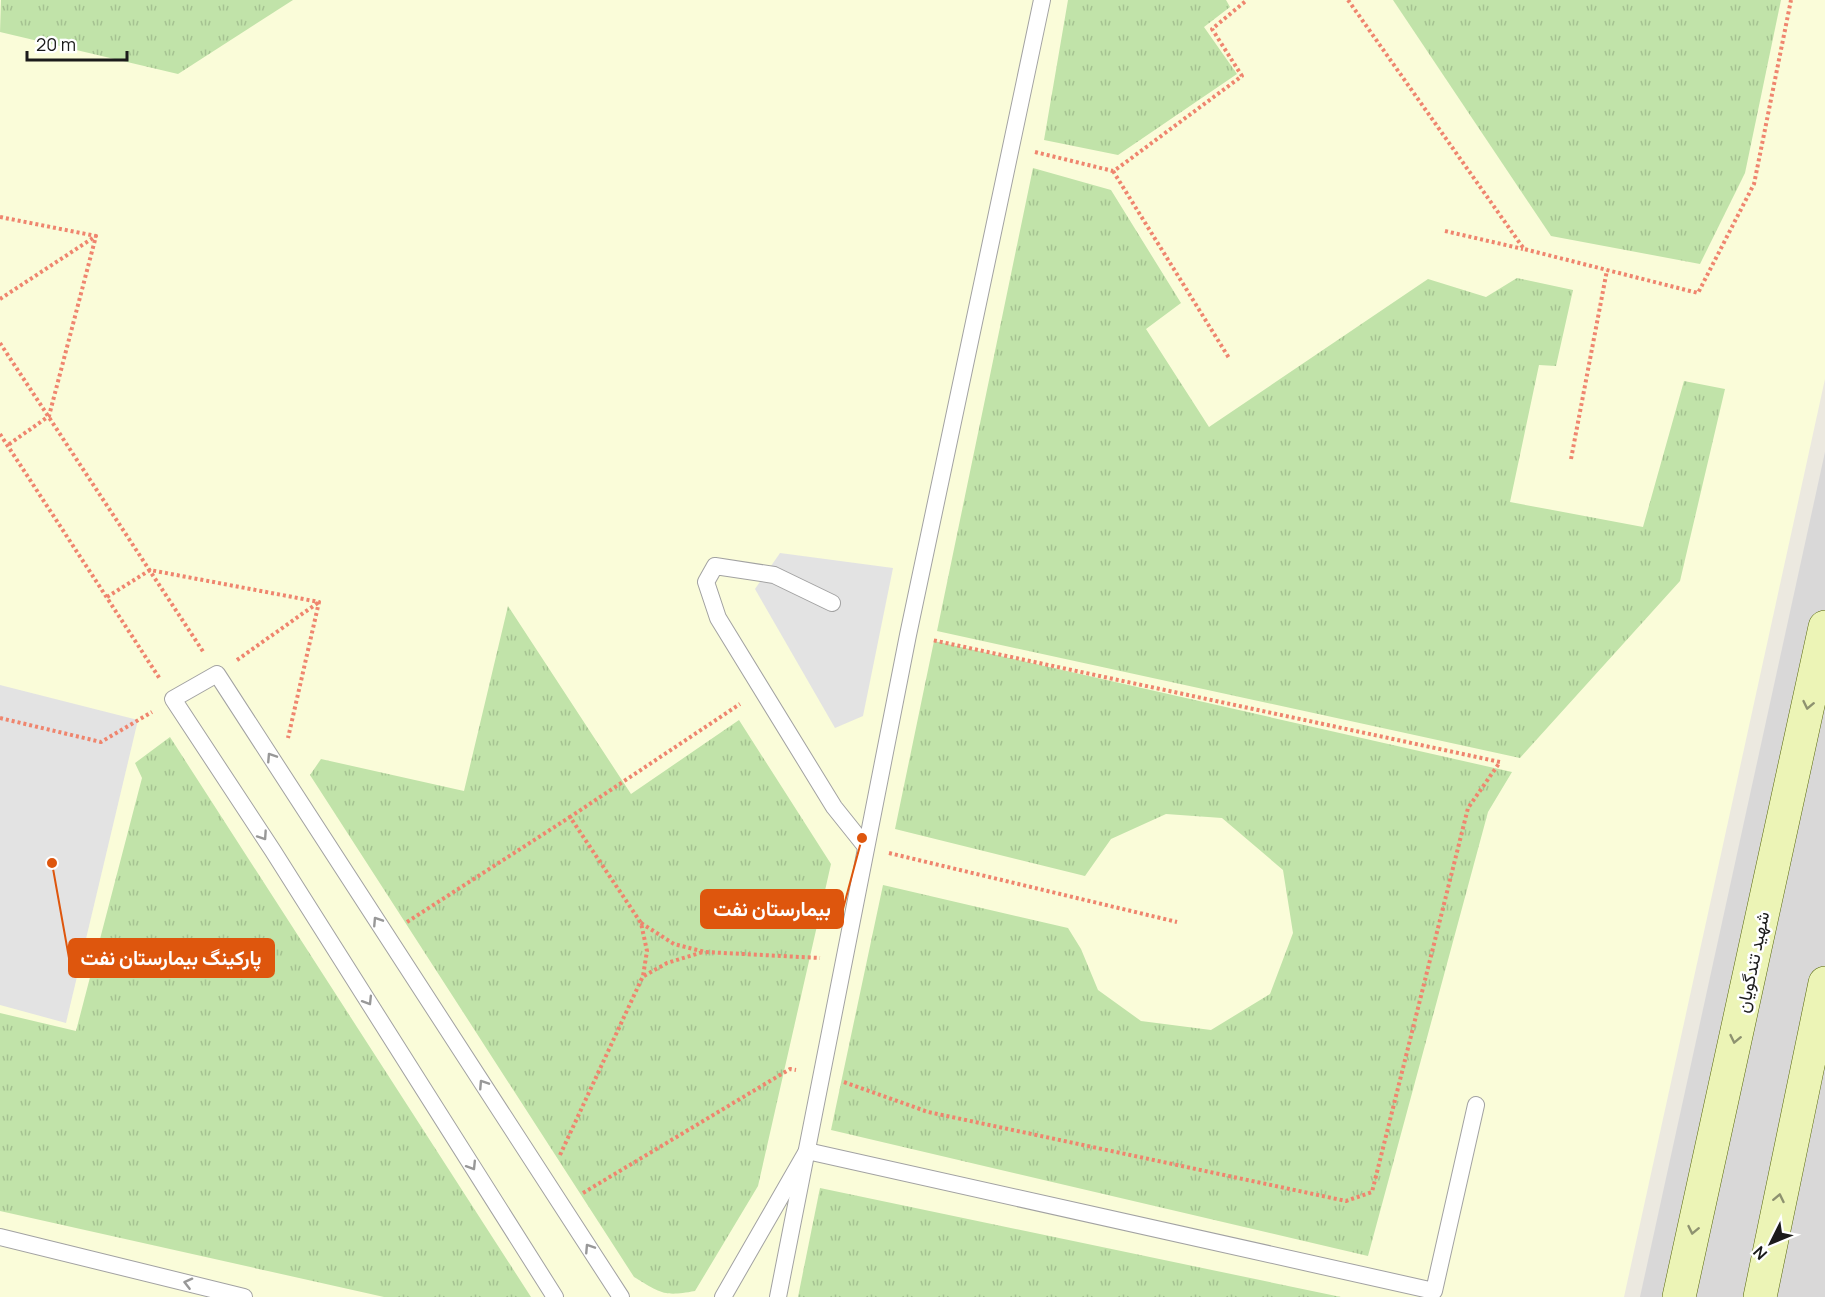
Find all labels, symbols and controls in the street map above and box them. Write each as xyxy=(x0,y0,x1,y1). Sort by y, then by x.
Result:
scale bar xyxy=(27,24,128,62)
text: 20 m xyxy=(36,32,76,56)
one-way arrow xyxy=(1802,700,1815,710)
one-way arrow xyxy=(267,753,278,764)
one-way arrow xyxy=(256,830,267,841)
callout: بیمارستان نفت xyxy=(701,890,843,928)
text: بیمارستان نفت xyxy=(713,895,831,922)
street label: شهید تندگویان xyxy=(1730,909,1774,1015)
one-way arrow xyxy=(373,917,384,928)
callout: پارکینگ بیمارستان نفت xyxy=(69,939,274,977)
text: پارکینگ بیمارستان نفت xyxy=(80,944,262,972)
one-way arrow xyxy=(360,995,372,1005)
one-way arrow xyxy=(1729,1034,1742,1044)
one-way arrow xyxy=(479,1080,490,1091)
one-way arrow xyxy=(464,1160,476,1170)
one-way arrow xyxy=(1772,1194,1785,1204)
north arrow xyxy=(1741,1213,1801,1273)
one-way arrow xyxy=(1688,1224,1701,1234)
text: N xyxy=(1748,1242,1772,1265)
one-way arrow xyxy=(585,1244,597,1254)
one-way arrow xyxy=(183,1278,193,1291)

